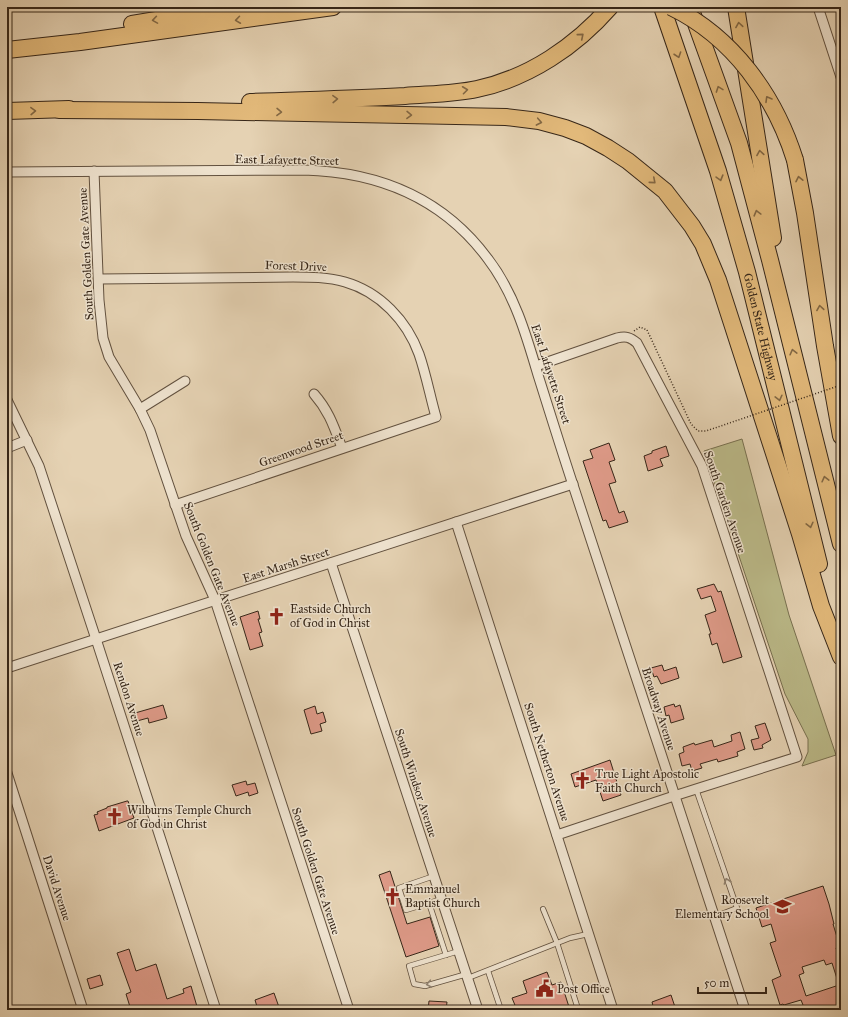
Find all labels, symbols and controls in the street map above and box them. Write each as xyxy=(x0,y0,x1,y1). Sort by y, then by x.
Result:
one-way arrow xyxy=(152,15,158,24)
one-way arrow xyxy=(235,15,241,24)
one-way arrow xyxy=(735,22,744,28)
one-way arrow xyxy=(576,33,584,40)
one-way arrow xyxy=(674,51,682,58)
one-way arrow xyxy=(715,85,724,92)
one-way arrow xyxy=(462,86,468,95)
one-way arrow xyxy=(332,95,338,103)
one-way arrow xyxy=(765,96,772,103)
one-way arrow xyxy=(30,106,36,115)
one-way arrow xyxy=(276,108,282,116)
one-way arrow xyxy=(406,111,412,119)
one-way arrow xyxy=(536,117,542,125)
one-way arrow xyxy=(756,150,765,156)
street label: East Lafayette Street xyxy=(235,152,340,168)
one-way arrow xyxy=(715,174,724,181)
one-way arrow xyxy=(648,176,656,184)
one-way arrow xyxy=(796,176,804,183)
street label: South Golden Gate Avenue xyxy=(76,187,96,321)
one-way arrow xyxy=(753,210,762,217)
street label: Forest Drive xyxy=(265,258,327,274)
street label: Golden State Highway xyxy=(741,272,781,383)
one-way arrow xyxy=(816,305,825,311)
street label: East Lafayette Street xyxy=(528,322,574,426)
one-way arrow xyxy=(789,349,798,356)
one-way arrow xyxy=(774,395,783,402)
street label: Greenwood Street xyxy=(257,428,346,470)
street label: South Garden Avenue xyxy=(701,449,749,555)
one-way arrow xyxy=(821,475,829,482)
street label: South Golden Gate Avenue xyxy=(181,500,243,628)
one-way arrow xyxy=(805,521,814,528)
street label: East Marsh Street xyxy=(241,544,332,586)
place label: Eastside Church of God in Christ xyxy=(290,602,371,630)
church icon: Eastside Church of God in Christ xyxy=(267,606,287,626)
street label: Rendon Avenue xyxy=(110,660,148,738)
street label: Broadway Avenue xyxy=(639,666,679,752)
street label: South Netherton Avenue xyxy=(521,701,573,823)
street label: South Windsor Avenue xyxy=(392,727,440,839)
place label: True Light Apostolic Faith Church xyxy=(595,767,699,795)
church icon: True Light Apostolic Faith Church xyxy=(572,771,592,791)
place label: Wilburns Temple Church of God in Christ xyxy=(127,803,252,831)
street label: South Golden Gate Avenue xyxy=(289,806,343,936)
church icon: Wilburns Temple Church of God in Christ xyxy=(104,807,124,827)
street label: David Avenue xyxy=(40,853,74,923)
one-way arrow xyxy=(724,877,732,884)
place label: Emmanuel Baptist Church xyxy=(405,882,480,910)
church icon: Emmanuel Baptist Church xyxy=(382,886,402,906)
place label: Roosevelt Elementary School xyxy=(675,893,770,921)
school or university icon: Roosevelt Elementary School xyxy=(772,897,792,917)
scale bar xyxy=(698,969,766,995)
text: 50 m xyxy=(704,976,729,990)
one-way arrow xyxy=(426,979,432,988)
public building icon: Post Office xyxy=(534,979,554,999)
place label: Post Office xyxy=(557,982,610,996)

